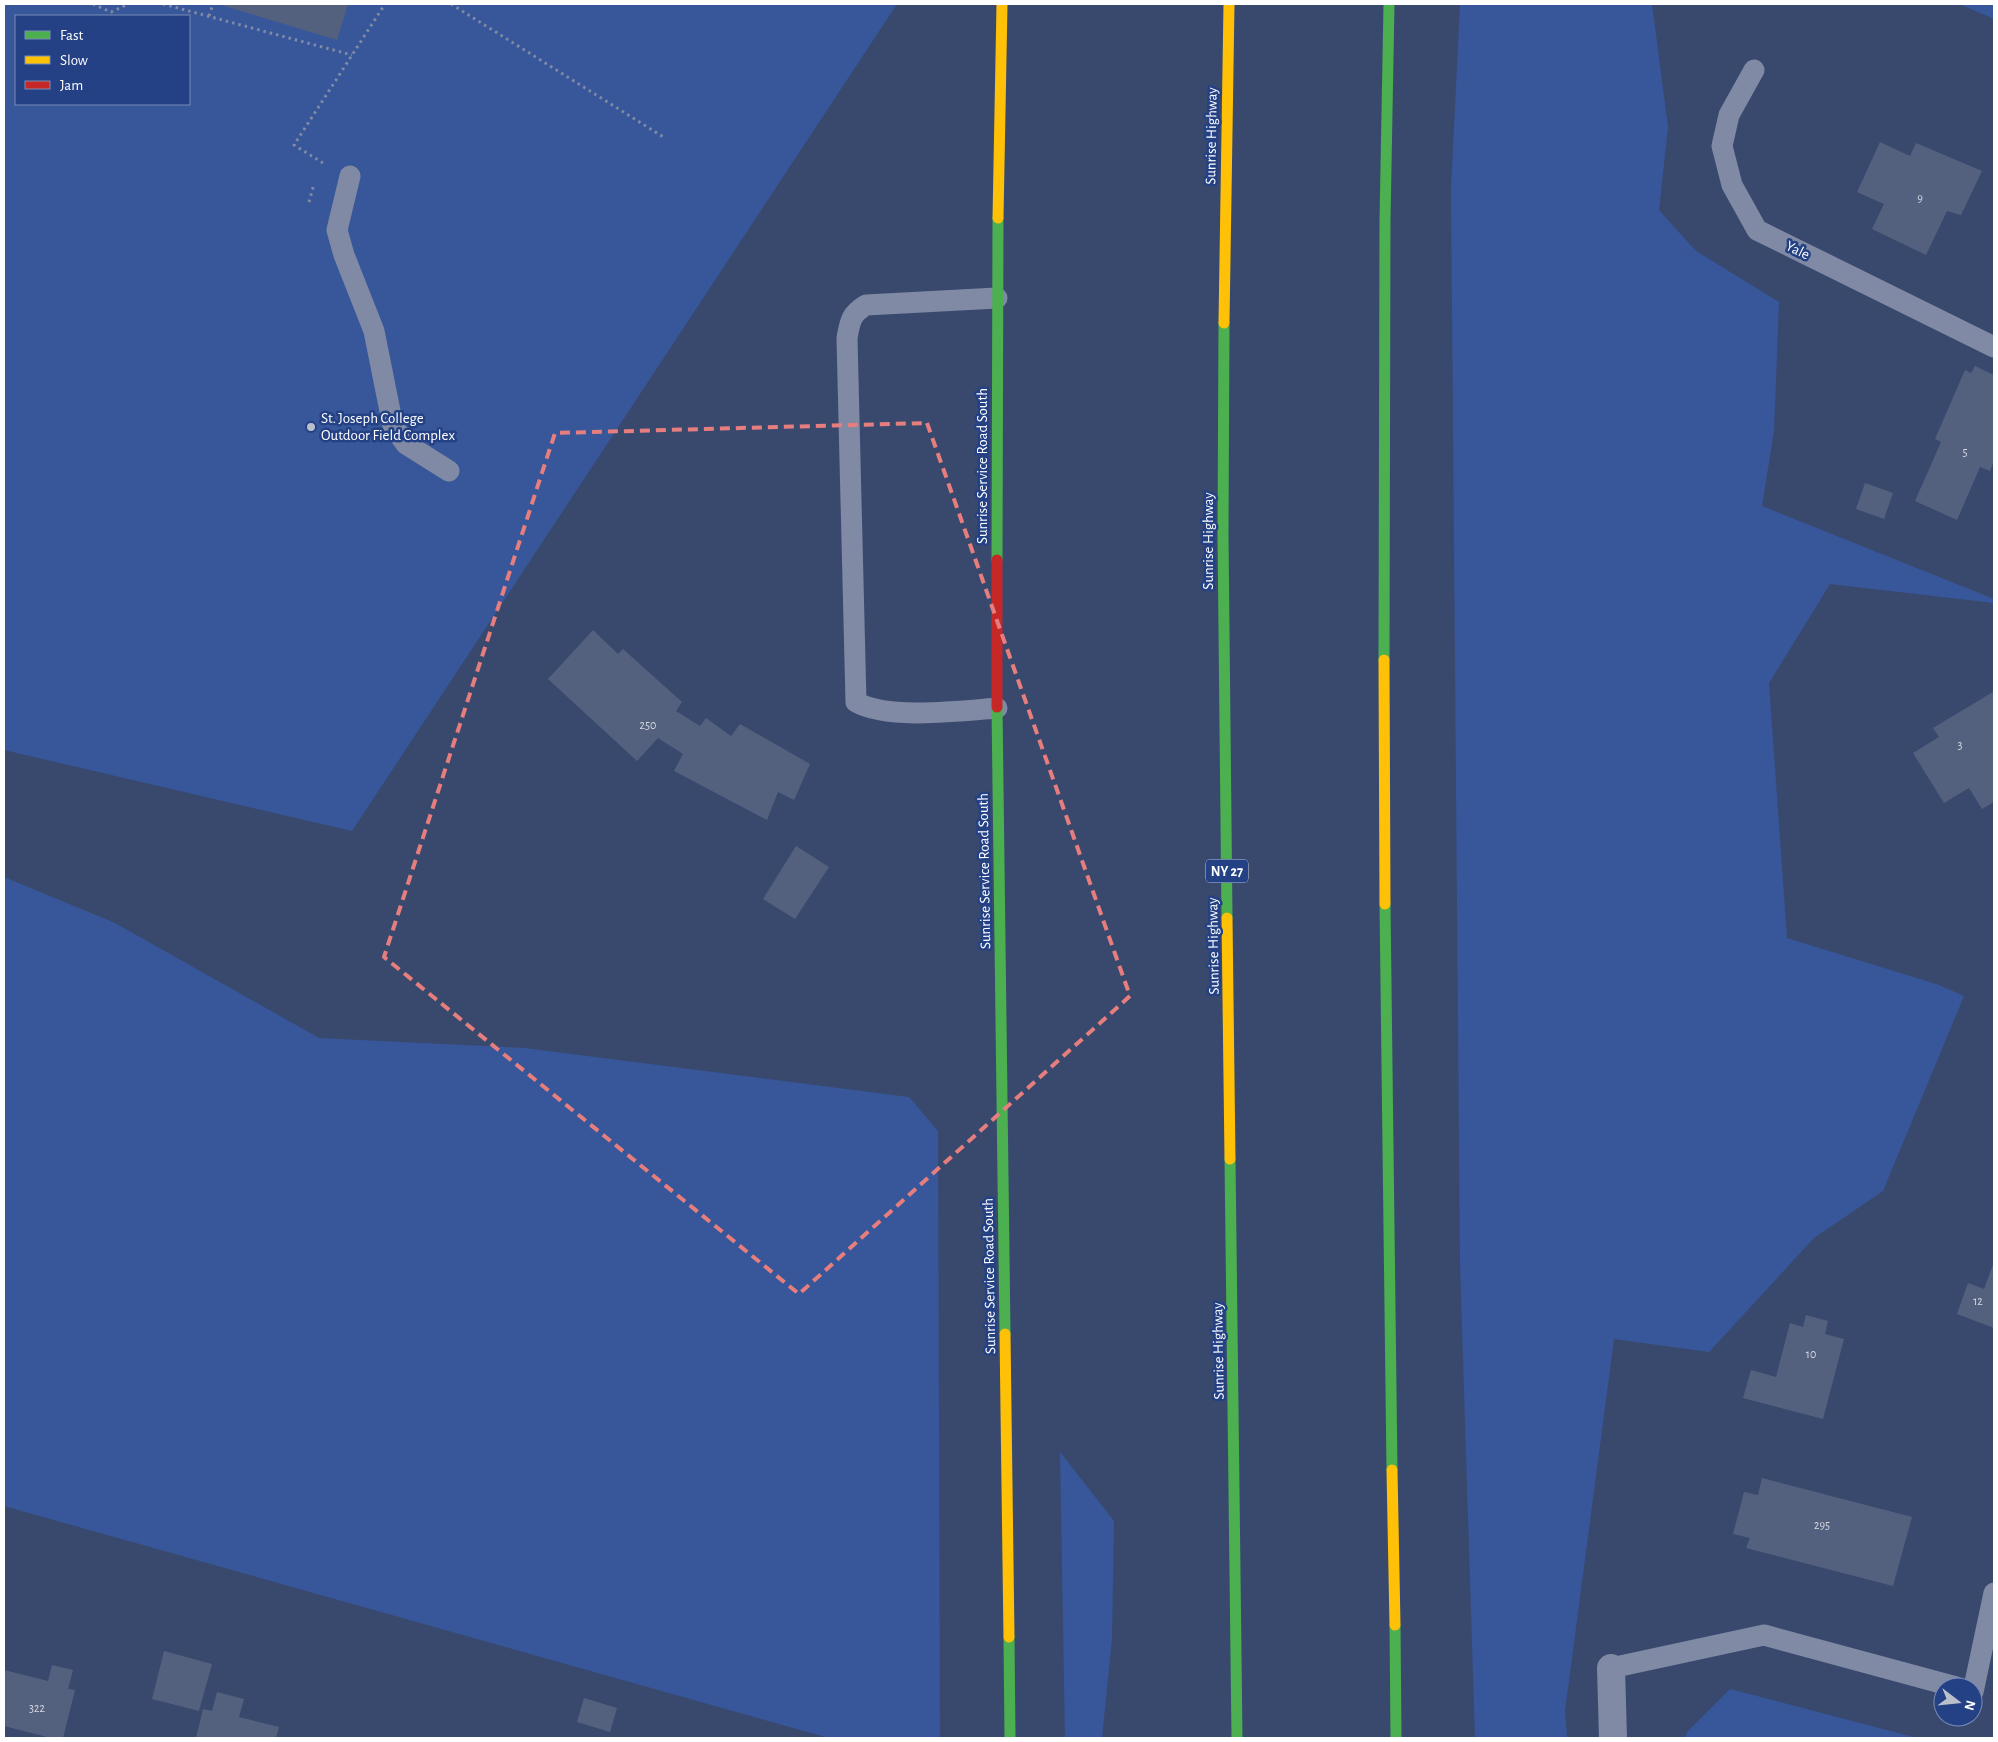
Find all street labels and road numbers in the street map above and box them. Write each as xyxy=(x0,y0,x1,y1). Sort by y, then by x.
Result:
street label: Sunrise Highway xyxy=(1203,87,1220,185)
street label: Yale xyxy=(1783,238,1812,263)
street label: Sunrise Service Road South xyxy=(975,388,990,544)
street label: Sunrise Highway xyxy=(1201,492,1216,590)
street label: Sunrise Service Road South xyxy=(976,793,993,949)
road number: NY 27 xyxy=(1206,859,1248,882)
street label: Sunrise Highway xyxy=(1205,897,1222,995)
street label: Sunrise Service Road South xyxy=(981,1198,998,1354)
street label: Sunrise Highway xyxy=(1210,1302,1227,1400)

